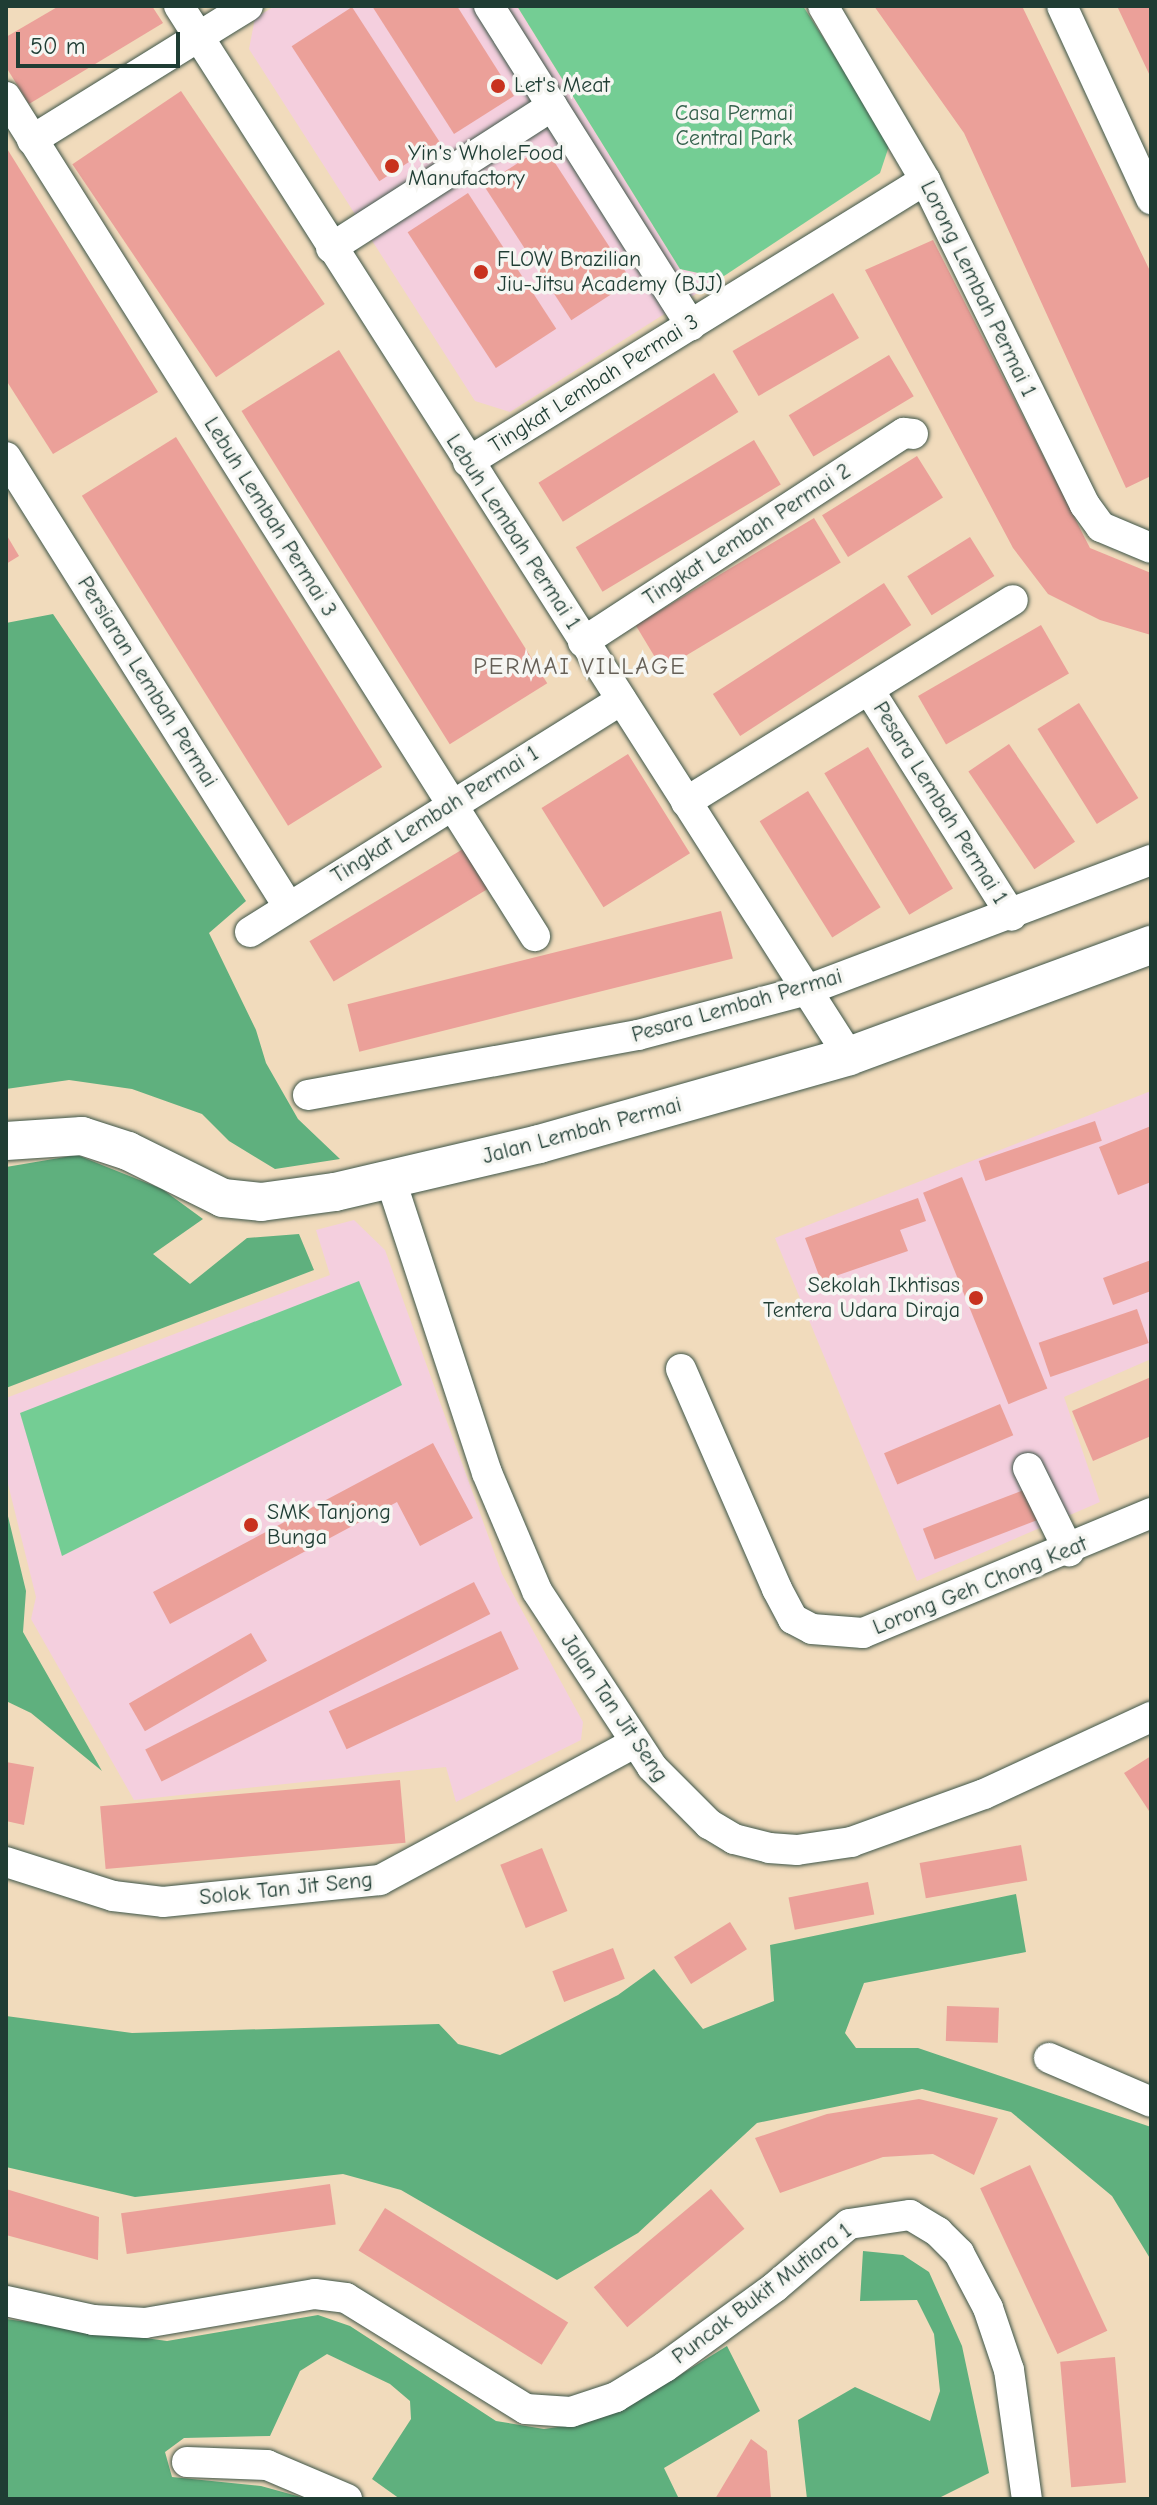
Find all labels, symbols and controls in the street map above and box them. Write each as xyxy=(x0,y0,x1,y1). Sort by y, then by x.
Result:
scale bar xyxy=(20,16,184,66)
text: 50 m xyxy=(30,32,86,60)
place label: Let's Meat xyxy=(514,73,610,99)
marker: Let's Meat xyxy=(489,77,507,95)
park label: Casa Permai Central Park xyxy=(675,100,793,152)
place label: Yin's WholeFood Manufactory xyxy=(408,140,564,192)
marker: Yin's WholeFood Manufactory xyxy=(383,157,401,175)
street label: Lorong Lembah Permai 1 xyxy=(914,177,1042,401)
place label: FLOW Brazilian Jiu-Jitsu Academy (BJJ) xyxy=(497,246,723,298)
marker: FLOW Brazilian Jiu-Jitsu Academy (BJJ) xyxy=(472,263,490,281)
street label: Tingkat Lembah Permai 3 xyxy=(484,309,704,459)
street label: Lebuh Lembah Permai 3 xyxy=(198,412,342,622)
street label: Lebuh Lembah Permai 1 xyxy=(440,429,586,635)
street label: Tingkat Lembah Permai 2 xyxy=(638,458,856,612)
street label: Persiaran Lembah Permai xyxy=(71,572,223,792)
district label: PERMAI VILLAGE xyxy=(473,653,687,681)
street label: Pesara Lembah Permai 1 xyxy=(867,697,1013,909)
street label: Tingkat Lembah Permai 1 xyxy=(327,740,543,890)
street label: Pesara Lembah Permai xyxy=(629,963,845,1049)
street label: Jalan Lembah Permai xyxy=(480,1092,684,1170)
place label: Sekolah Ikhtisas Tentera Udara Diraja xyxy=(763,1272,960,1324)
marker: Sekolah Ikhtisas Tentera Udara Diraja xyxy=(967,1289,985,1307)
place label: SMK Tanjong Bunga xyxy=(267,1499,391,1550)
marker: SMK Tanjong Bunga xyxy=(242,1516,260,1534)
street label: Lorong Geh Chong Keat xyxy=(869,1531,1091,1641)
street label: Jalan Tan Jit Seng xyxy=(555,1629,673,1787)
street label: Solok Tan Jit Seng xyxy=(198,1867,374,1911)
street label: Puncak Bukit Mutiara 1 xyxy=(667,2218,857,2370)

